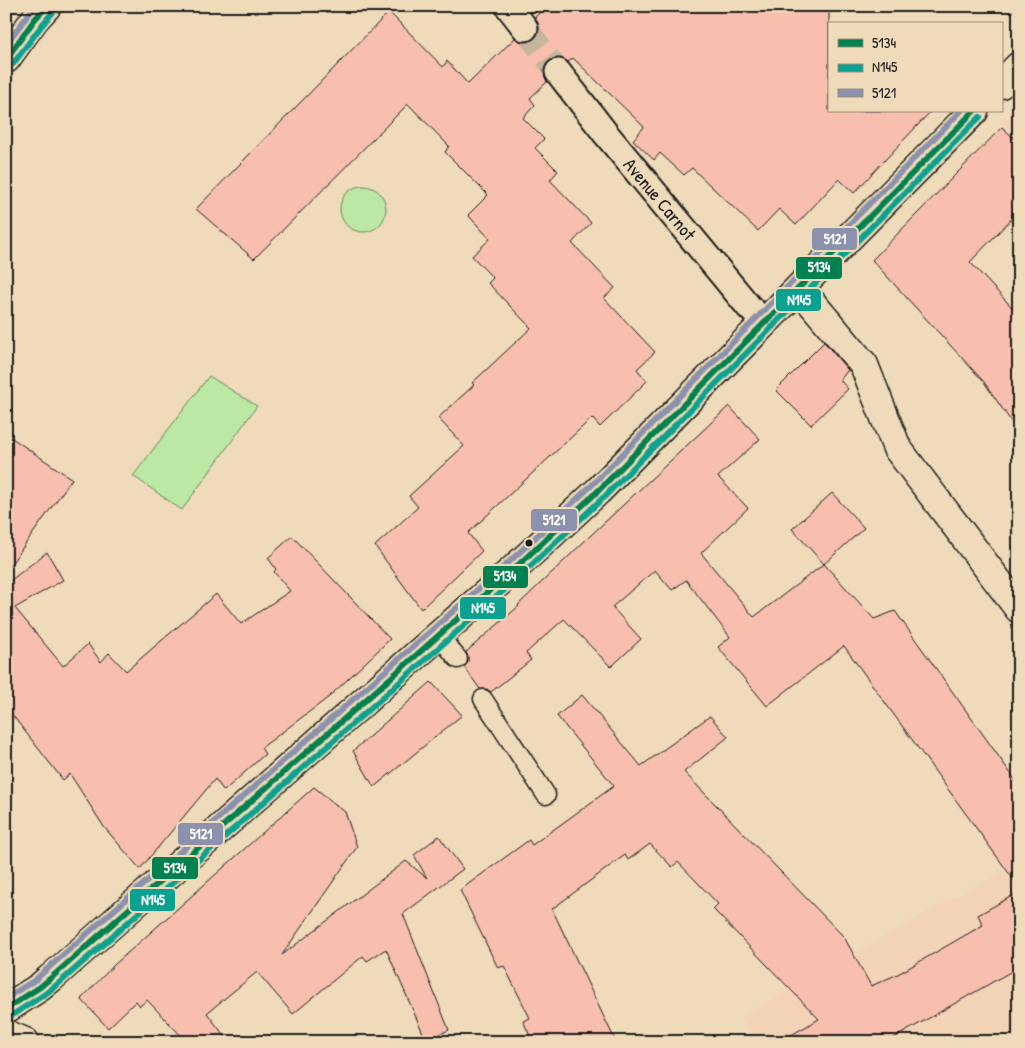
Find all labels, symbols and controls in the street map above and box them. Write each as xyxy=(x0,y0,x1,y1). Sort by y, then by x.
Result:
legend xyxy=(828,22,1002,112)
text: 5134 xyxy=(872,32,897,53)
text: N145 xyxy=(872,56,898,77)
text: 5121 xyxy=(872,82,896,103)
street label: Avenue Carnot xyxy=(618,152,703,246)
line badge: 5121 xyxy=(811,227,858,251)
text: 5121 xyxy=(824,229,846,248)
line badge: 5134 xyxy=(795,256,843,280)
text: 5134 xyxy=(808,257,831,276)
line badge: N145 xyxy=(775,288,822,312)
text: N145 xyxy=(787,290,811,309)
line badge: 5121 xyxy=(530,508,578,532)
text: 5121 xyxy=(543,510,565,529)
unlabelled marker xyxy=(524,538,534,548)
line badge: 5134 xyxy=(482,565,529,589)
text: 5134 xyxy=(494,566,517,585)
line badge: N145 xyxy=(459,596,507,620)
text: N145 xyxy=(471,598,495,617)
line badge: 5121 xyxy=(177,822,224,846)
text: 5121 xyxy=(190,824,212,843)
line badge: 5134 xyxy=(151,856,199,880)
text: 5134 xyxy=(164,858,187,877)
line badge: N145 xyxy=(129,888,176,912)
text: N145 xyxy=(141,890,165,909)

